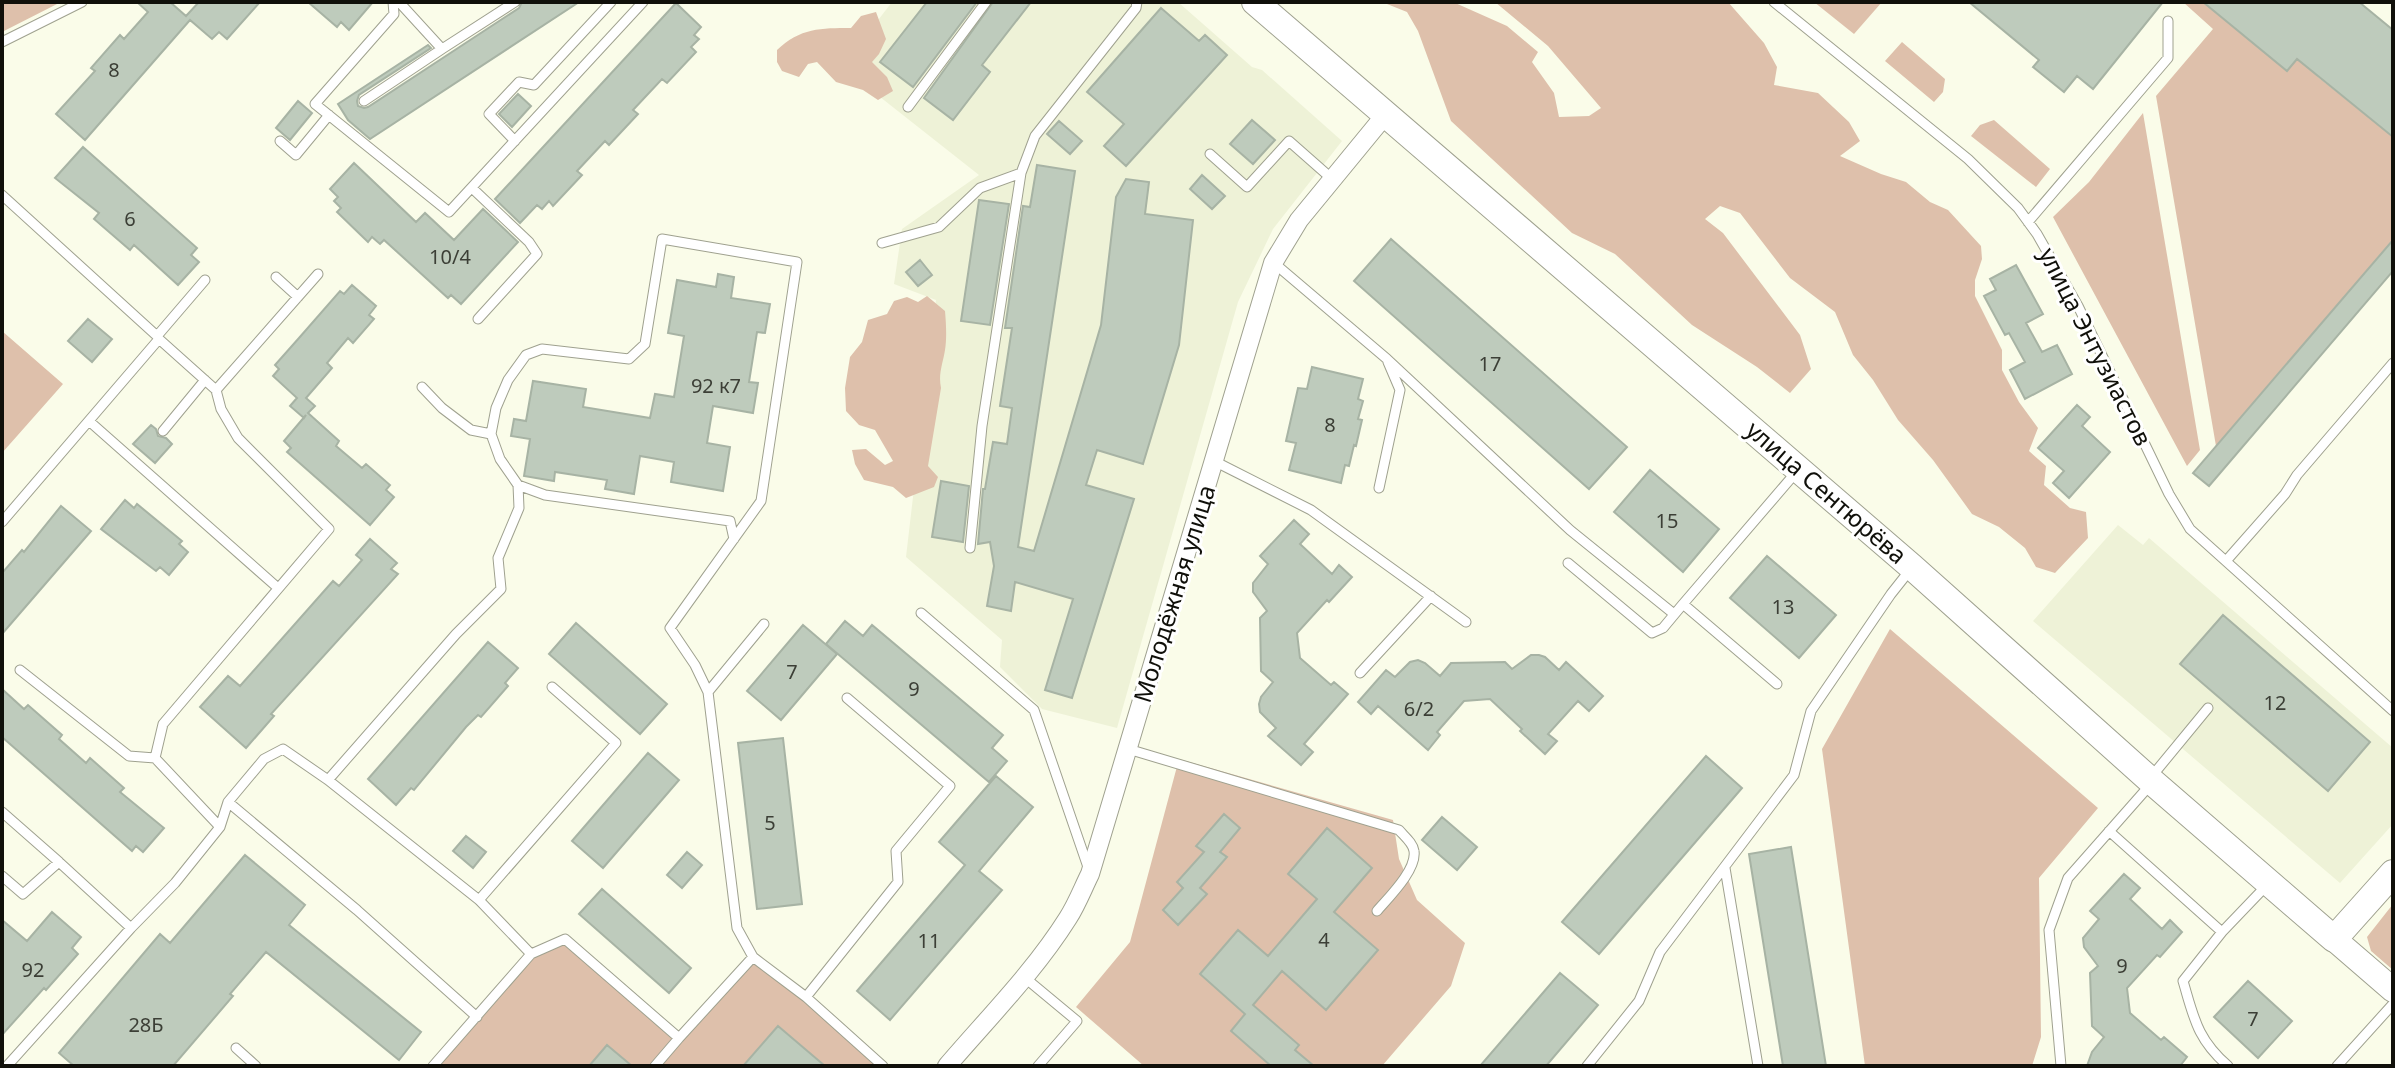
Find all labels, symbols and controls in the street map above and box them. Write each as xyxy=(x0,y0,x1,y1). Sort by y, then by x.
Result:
house number: 8 xyxy=(108,56,120,83)
house number: 6 xyxy=(124,205,136,232)
street label: улица Энтузиастов xyxy=(2032,242,2161,451)
house number: 10/4 xyxy=(429,243,471,270)
house number: 17 xyxy=(1479,350,1501,377)
house number: 92 к7 xyxy=(691,372,741,399)
house number: 8 xyxy=(1324,411,1336,438)
street label: улица Сентюрёва xyxy=(1740,413,1914,571)
street label: Молодёжная улица xyxy=(1125,481,1222,706)
house number: 15 xyxy=(1656,507,1678,534)
house number: 13 xyxy=(1772,593,1794,620)
house number: 7 xyxy=(786,658,798,685)
house number: 9 xyxy=(908,675,920,702)
house number: 12 xyxy=(2264,689,2286,716)
house number: 6/2 xyxy=(1404,695,1434,722)
house number: 5 xyxy=(764,809,776,836)
house number: 4 xyxy=(1318,926,1330,953)
house number: 11 xyxy=(918,927,940,954)
house number: 9 xyxy=(2116,952,2128,979)
house number: 92 xyxy=(22,956,44,983)
house number: 7 xyxy=(2247,1005,2259,1032)
house number: 28Б xyxy=(128,1011,164,1038)

